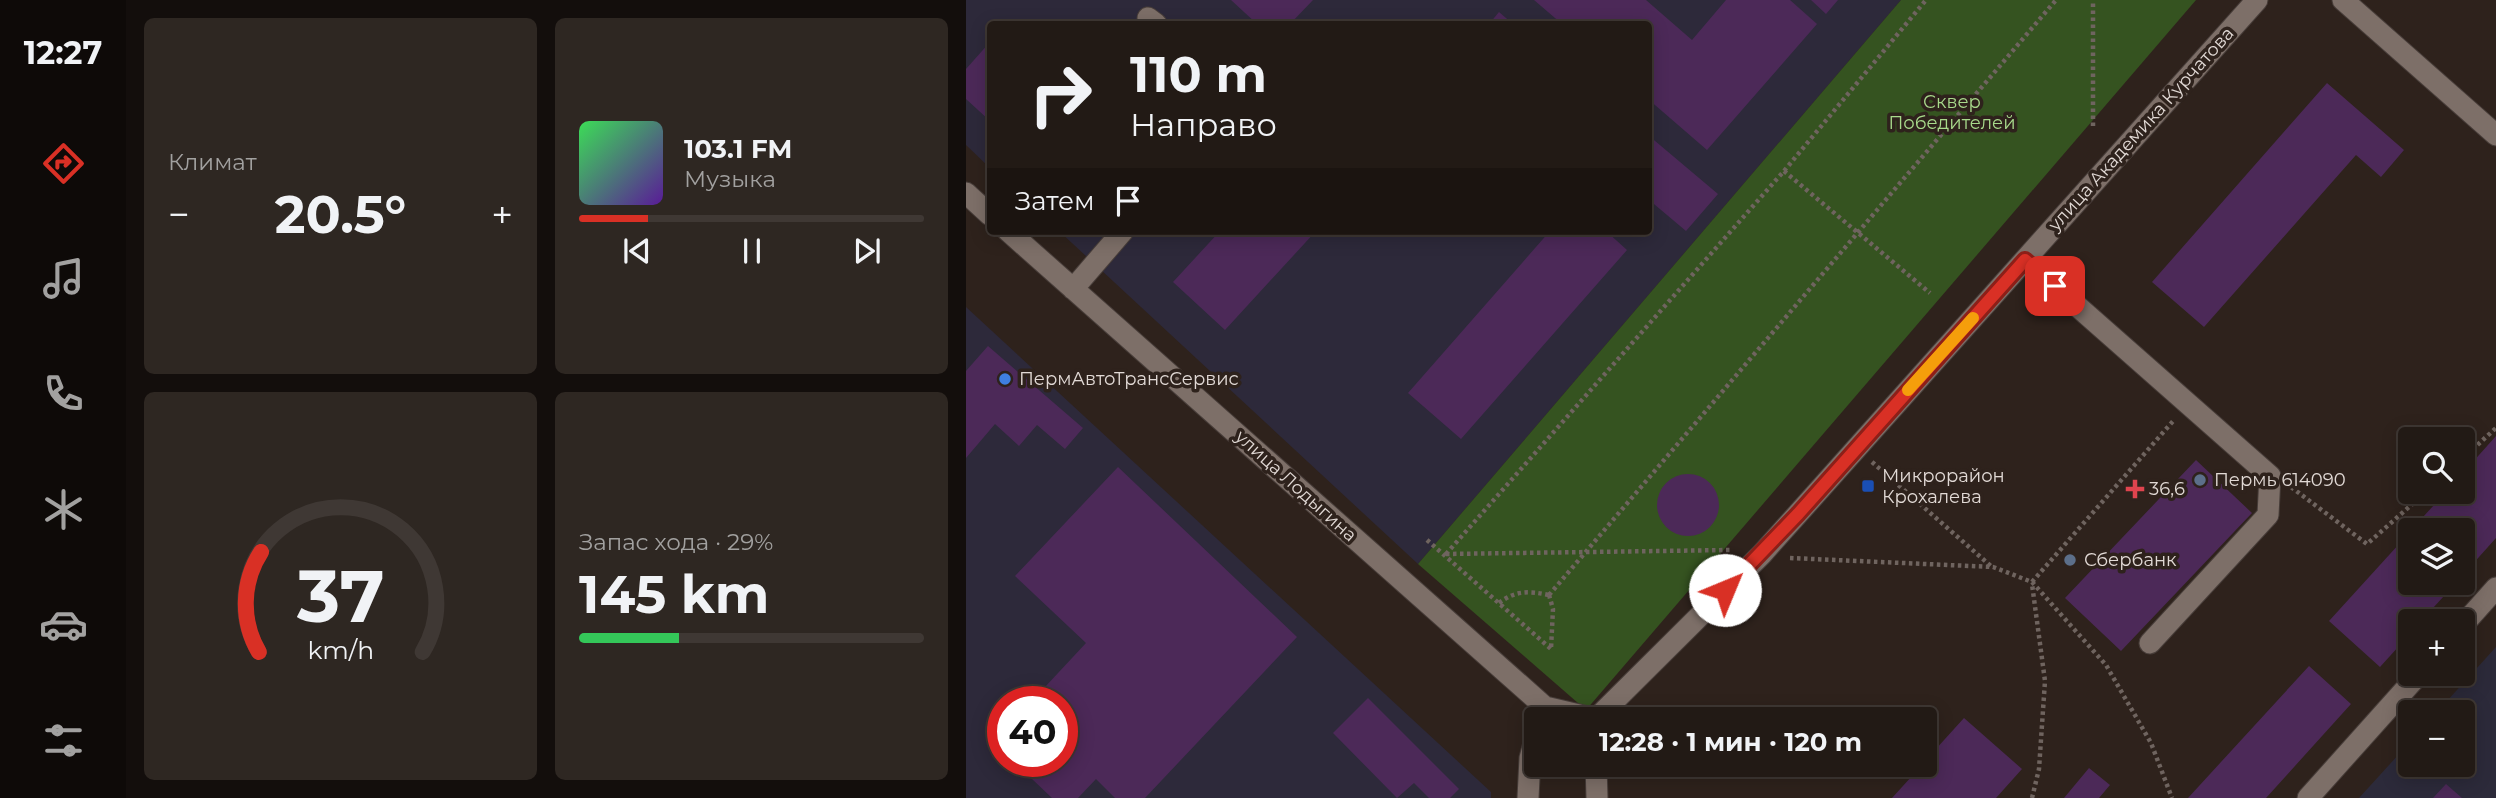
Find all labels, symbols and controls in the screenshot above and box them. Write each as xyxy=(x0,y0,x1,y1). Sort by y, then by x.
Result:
street label: улица Академика Курчатова xyxy=(2043,22,2238,236)
text: 12:27 xyxy=(24,33,102,72)
text: 110 m xyxy=(1130,45,1267,104)
icon: right xyxy=(1015,49,1106,140)
park label: Сквер Победителей xyxy=(1888,91,2016,134)
text: Направо xyxy=(1130,105,1277,144)
text: 103.1 FM xyxy=(684,133,792,165)
icon: directions xyxy=(39,139,88,188)
text: Климат xyxy=(168,148,257,176)
text: Музыка xyxy=(684,165,776,193)
icon: arrive xyxy=(1109,182,1147,220)
text: 20.5° xyxy=(275,183,406,246)
text: Затем xyxy=(1015,185,1095,217)
text: − xyxy=(168,191,190,238)
text: + xyxy=(491,191,513,238)
icon: previous xyxy=(618,232,656,270)
icon: pause xyxy=(733,232,771,270)
icon: next xyxy=(848,232,886,270)
icon: music xyxy=(39,254,88,303)
pin xyxy=(2025,256,2085,316)
icon: arrive xyxy=(2036,267,2074,305)
place label: ПермАвтоТрансСервис xyxy=(1019,368,1239,390)
icon: phone xyxy=(39,369,88,418)
marker: ПермАвтоТрансСервис xyxy=(997,371,1013,387)
street label: улица Лодыгина xyxy=(1230,425,1361,546)
map controls xyxy=(2398,427,2475,777)
button: search xyxy=(2398,427,2475,504)
place label: Микрорайон Крохалева xyxy=(1882,465,2005,508)
place label: Пермь 614090 xyxy=(2214,469,2346,491)
marker: Пермь 614090 xyxy=(2192,472,2208,488)
marker: Микрорайон Крохалева xyxy=(1860,478,1876,494)
place label: 36,6 xyxy=(2149,478,2185,500)
marker: 36,6 xyxy=(2127,481,2143,497)
icon: climate xyxy=(39,485,88,534)
button: layers xyxy=(2398,518,2475,595)
text: Запас хода · 29% xyxy=(579,528,773,556)
place label: Сбербанк xyxy=(2084,549,2177,571)
text: 37 xyxy=(296,552,384,640)
marker: Сбербанк xyxy=(2062,552,2078,568)
position arrow xyxy=(1688,553,1762,627)
text: 145 km xyxy=(579,563,769,626)
icon: car xyxy=(39,600,88,649)
button: + xyxy=(2398,609,2475,686)
text: km/h xyxy=(307,635,374,665)
speed limit sign: 40 xyxy=(987,686,1078,777)
button: − xyxy=(2398,700,2475,777)
icon: filters xyxy=(39,716,88,765)
text: 12:28 · 1 мин · 120 m xyxy=(1599,726,1862,758)

